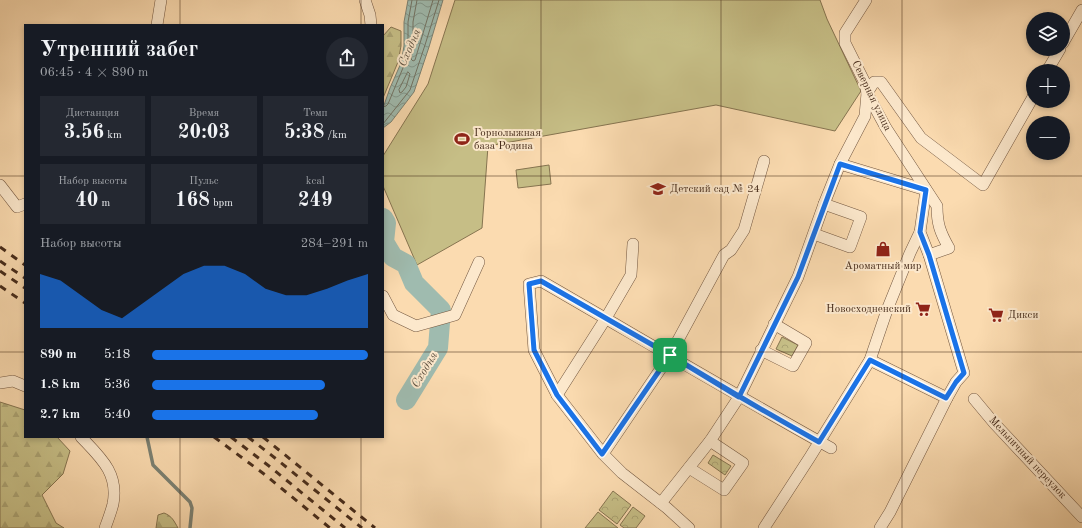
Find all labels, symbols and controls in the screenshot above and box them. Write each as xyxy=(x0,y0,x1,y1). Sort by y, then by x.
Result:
map controls xyxy=(1026,12,1070,160)
button: layers xyxy=(1026,12,1070,56)
water label: Сходня xyxy=(396,27,424,69)
button: share xyxy=(326,37,368,79)
text: Утренний забег xyxy=(40,39,198,61)
street label: Северная улица xyxy=(849,59,893,133)
button: + xyxy=(1026,64,1070,108)
text: 06:45 · 4 × 890 m xyxy=(40,66,148,79)
text: Дистанция xyxy=(66,108,119,119)
text: Время xyxy=(189,108,219,119)
text: Темп xyxy=(303,108,328,119)
button: − xyxy=(1026,116,1070,160)
text: 3.56 xyxy=(64,123,104,143)
text: 20:03 xyxy=(178,123,230,143)
text: 5:38 xyxy=(284,123,324,143)
place label: Горнолыжная база Родина xyxy=(474,128,541,152)
text: km xyxy=(104,130,122,141)
text: /km xyxy=(324,130,347,141)
sports icon: Горнолыжная база Родина xyxy=(453,130,471,148)
text: Набор высоты xyxy=(58,176,127,187)
text: Пульс xyxy=(189,176,219,187)
text: kcal xyxy=(306,176,325,187)
school or university icon: Детский сад № 24 xyxy=(649,180,667,198)
place label: Детский сад № 24 xyxy=(670,184,760,195)
text: 40 xyxy=(75,191,98,211)
text: 168 xyxy=(175,191,210,211)
text: 249 xyxy=(298,191,333,211)
text: m xyxy=(98,198,110,209)
text: bpm xyxy=(210,198,233,209)
text: Набор высоты xyxy=(40,237,122,250)
text: 284–291 m xyxy=(301,237,368,250)
shop icon: Ароматный мир xyxy=(874,240,892,258)
place label: Ароматный мир xyxy=(845,261,922,272)
supermarket icon: Новосходненский xyxy=(914,300,932,318)
place label: Новосходненский xyxy=(826,304,911,315)
supermarket icon: Дикси xyxy=(987,306,1005,324)
place label: Дикси xyxy=(1008,310,1038,321)
pin xyxy=(653,338,687,372)
icon: arrive xyxy=(659,344,681,366)
text: 890 m xyxy=(40,348,77,361)
text: 5:18 xyxy=(104,348,130,361)
water label: Сходня xyxy=(410,350,441,390)
text: 1.8 km xyxy=(40,378,80,391)
text: 5:36 xyxy=(104,378,130,391)
text: 2.7 km xyxy=(40,408,80,421)
text: 5:40 xyxy=(104,408,130,421)
street label: Мельничный переулок xyxy=(986,415,1068,501)

